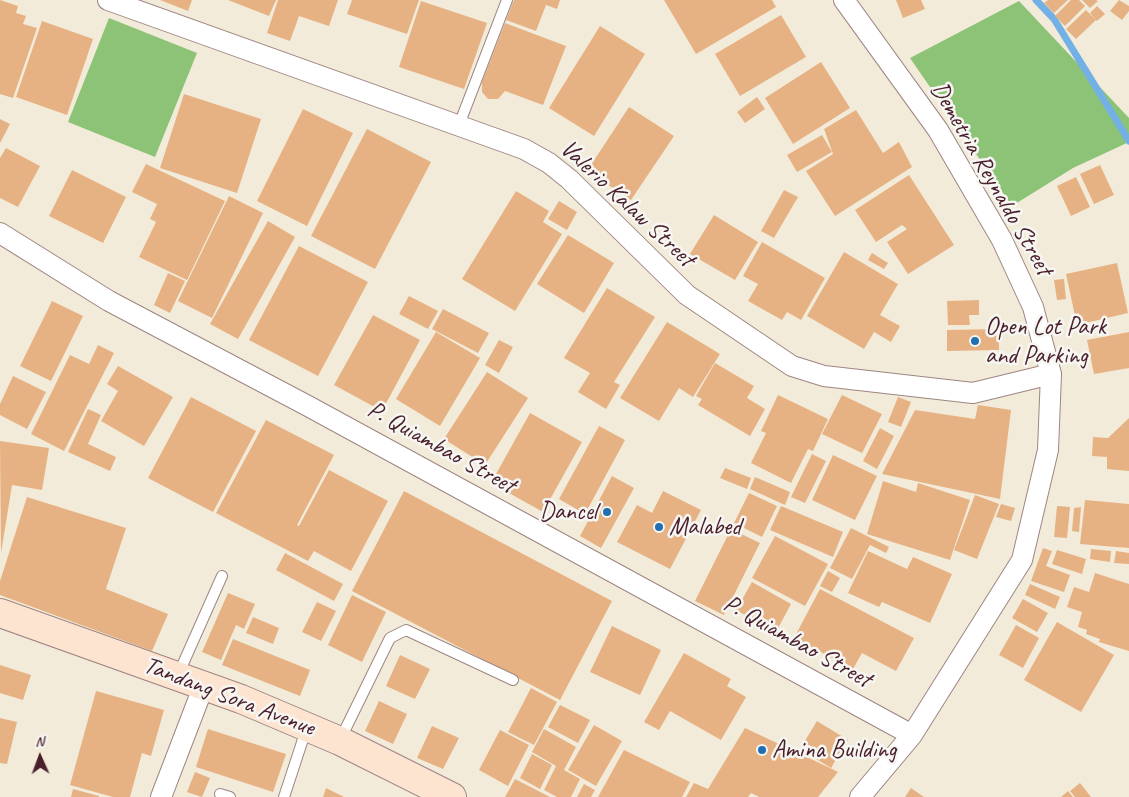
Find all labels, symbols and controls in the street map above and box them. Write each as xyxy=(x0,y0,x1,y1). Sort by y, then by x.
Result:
street label: Demetria Reynaldo Street xyxy=(923,77,1059,281)
street label: Valerio Kalaw Street xyxy=(554,134,700,274)
place label: Open Lot Park and Parking xyxy=(985,312,1106,371)
marker: Open Lot Park and Parking xyxy=(969,335,981,347)
street label: P. Quiambao Street xyxy=(362,395,520,501)
place label: Dancel xyxy=(539,497,597,527)
marker: Dancel xyxy=(601,506,613,518)
place label: Malabed xyxy=(669,512,741,542)
marker: Malabed xyxy=(653,521,665,533)
street label: P. Quiambao Street xyxy=(718,589,876,695)
street label: Tandang Sora Avenue xyxy=(139,651,319,743)
north arrow xyxy=(15,732,65,782)
text: N xyxy=(35,733,44,750)
place label: Amina Building xyxy=(772,735,896,765)
marker: Amina Building xyxy=(756,744,768,756)

